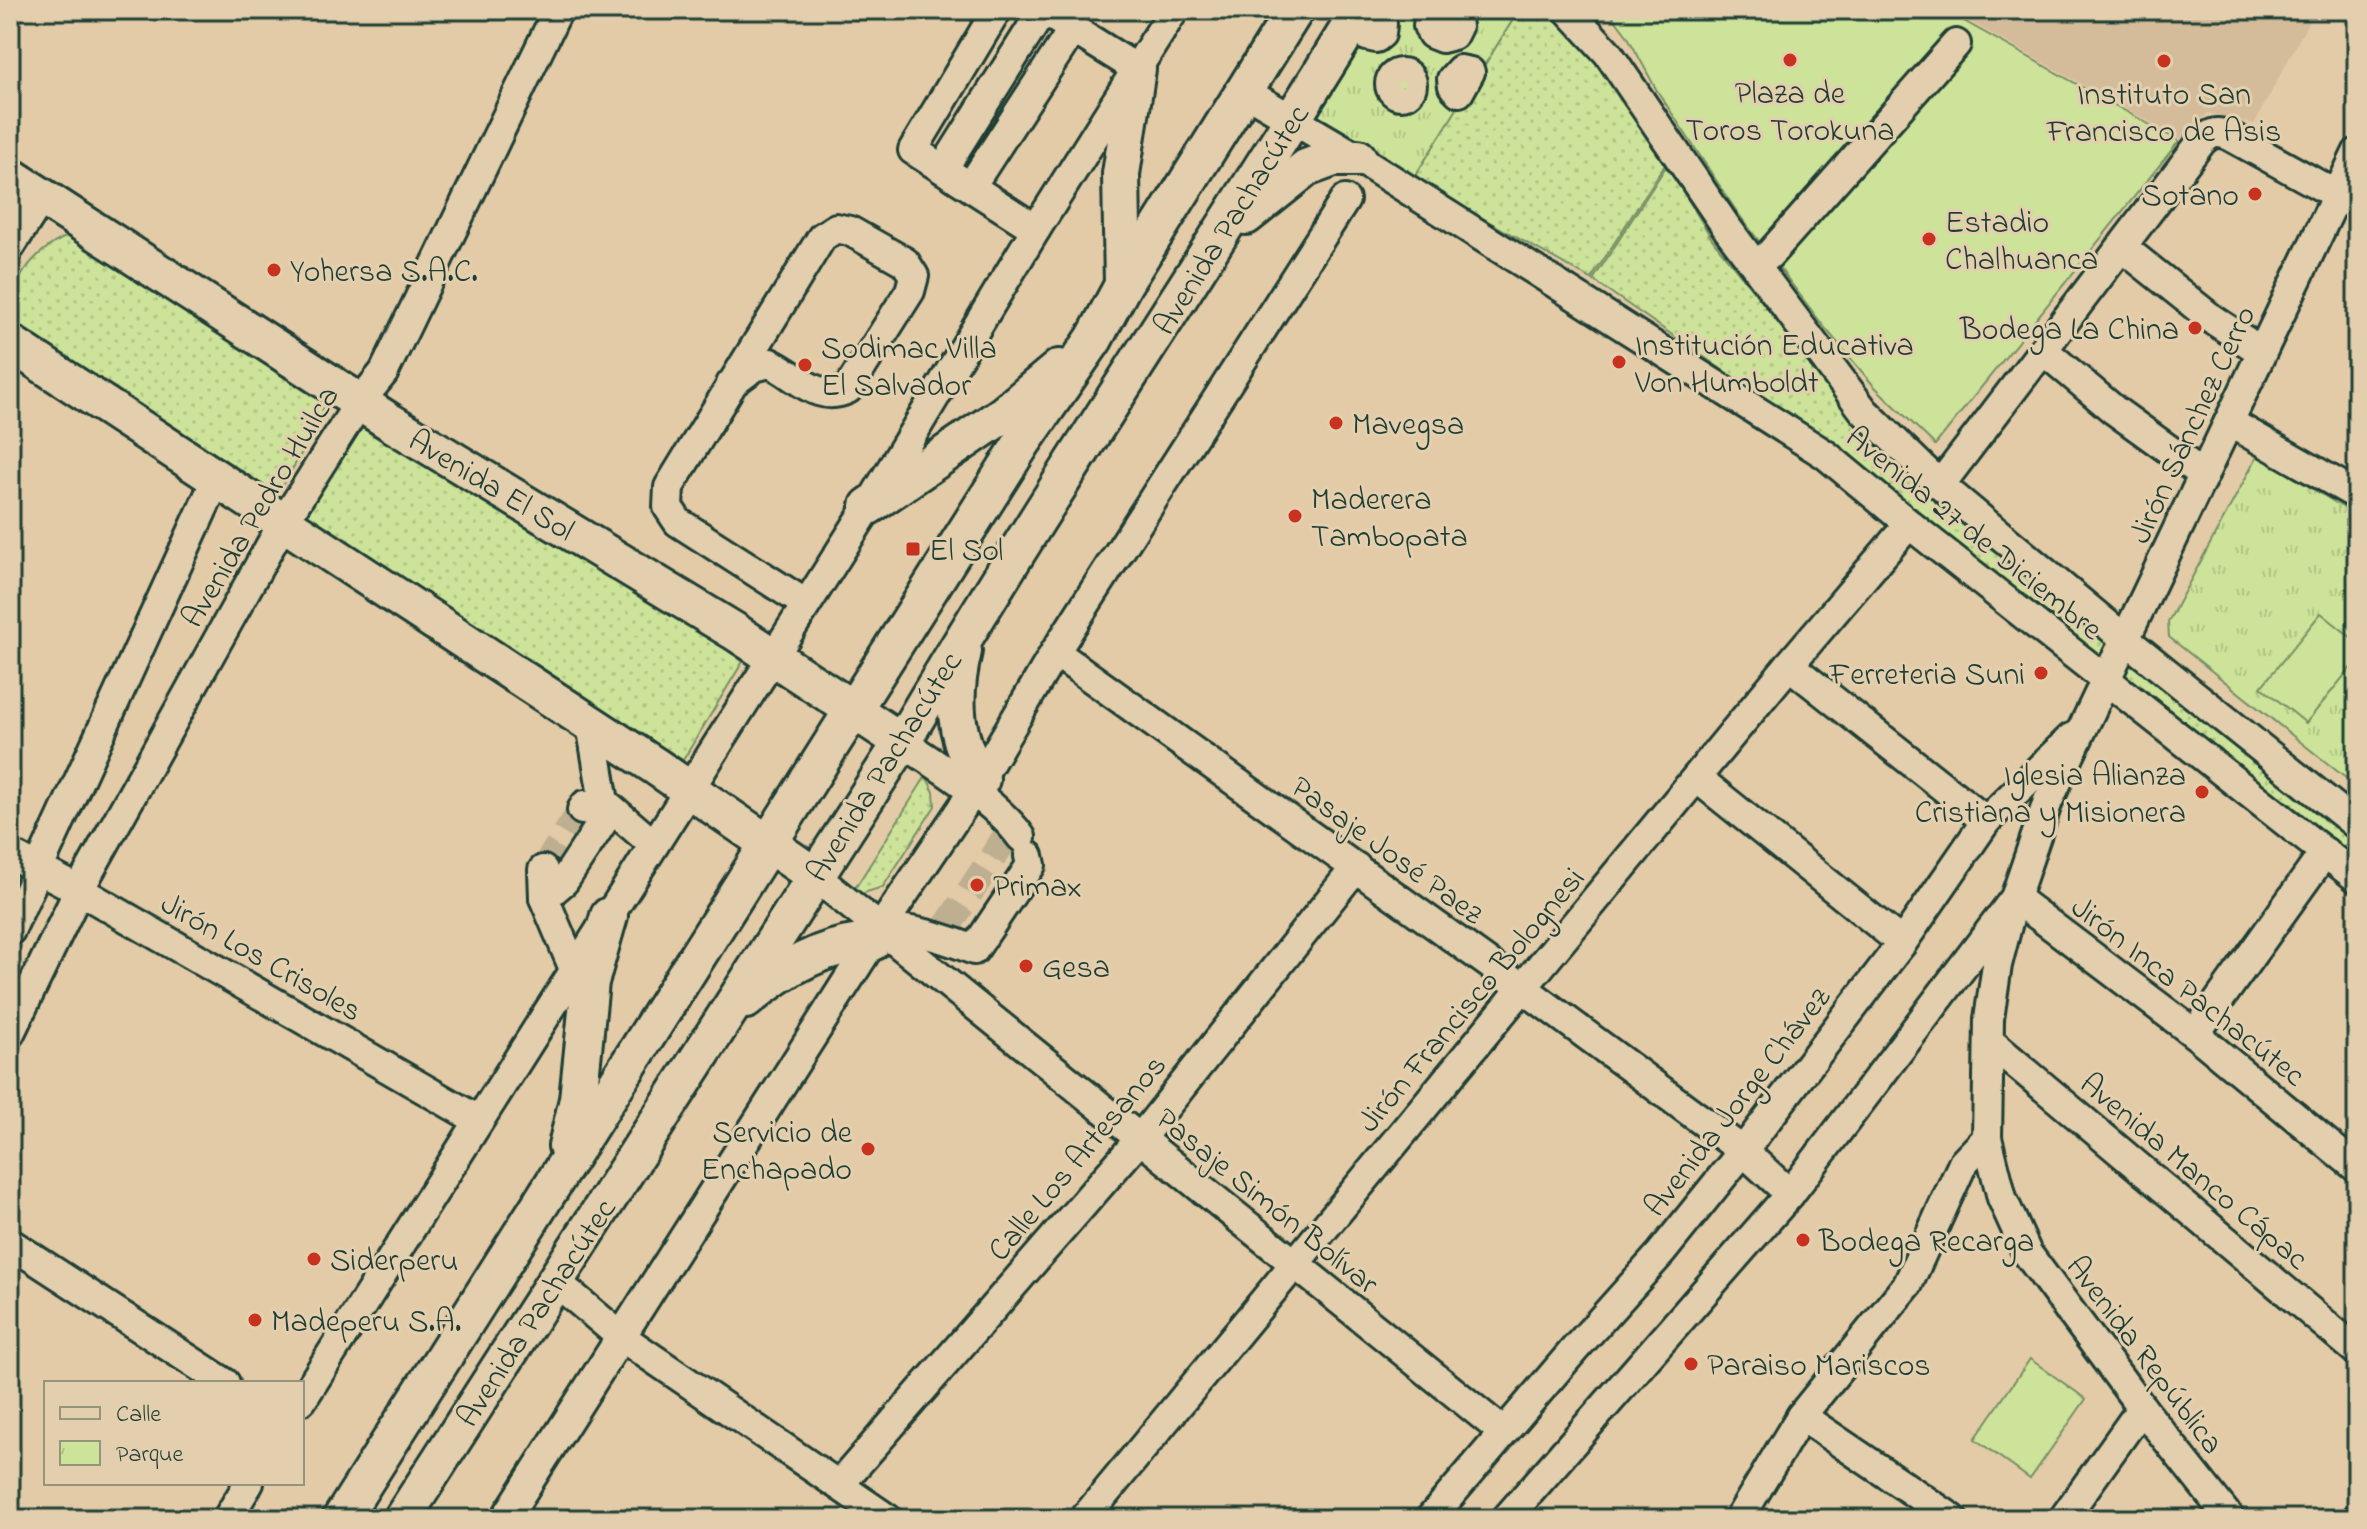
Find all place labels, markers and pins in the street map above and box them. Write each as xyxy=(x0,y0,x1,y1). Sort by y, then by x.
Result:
marker: Plaza de Toros Torokuna xyxy=(1781,51,1799,69)
marker: Instituto San Francisco de Asis xyxy=(2155,52,2173,70)
place label: Plaza de Toros Torokuna xyxy=(1685,72,1895,156)
place label: Instituto San Francisco de Asis xyxy=(2046,73,2281,157)
place label: Sotano xyxy=(2141,174,2239,221)
marker: Sotano xyxy=(2246,185,2264,203)
place label: Estadio Chalhuanca xyxy=(1945,201,2098,285)
marker: Estadio Chalhuanca xyxy=(1920,230,1938,248)
place label: Yohersa S.A.C. xyxy=(290,250,478,297)
marker: Yohersa S.A.C. xyxy=(265,261,283,279)
place label: Bodega La China xyxy=(1959,308,2179,355)
marker: Bodega La China xyxy=(2186,319,2204,337)
place label: Institución Educativa Von Humboldt xyxy=(1634,324,1914,408)
place label: Sodimac Villa El Salvador xyxy=(821,327,997,411)
marker: Institución Educativa Von Humboldt xyxy=(1610,353,1628,371)
marker: Sodimac Villa El Salvador xyxy=(796,356,814,374)
place label: Mavegsa xyxy=(1352,403,1464,450)
marker: Mavegsa xyxy=(1327,414,1345,432)
place label: Maderera Tambopata xyxy=(1311,478,1468,562)
marker: Maderera Tambopata xyxy=(1286,507,1304,525)
place label: El Sol xyxy=(929,529,1003,576)
marker: El Sol xyxy=(904,540,922,558)
place label: Ferreteria Suni xyxy=(1828,653,2025,700)
marker: Ferreteria Suni xyxy=(2032,664,2050,682)
place label: Iglesia Alianza Cristiana y Misionera xyxy=(1915,754,2186,838)
marker: Iglesia Alianza Cristiana y Misionera xyxy=(2193,783,2211,801)
place label: Primax xyxy=(993,865,1082,912)
marker: Primax xyxy=(968,876,986,894)
place label: Gesa xyxy=(1042,946,1110,993)
marker: Gesa xyxy=(1017,957,1035,975)
place label: Servicio de Enchapado xyxy=(701,1111,853,1195)
marker: Servicio de Enchapado xyxy=(859,1140,877,1158)
place label: Bodega Recarga xyxy=(1818,1220,2034,1267)
marker: Bodega Recarga xyxy=(1794,1231,1812,1249)
place label: Siderperu xyxy=(330,1239,458,1286)
marker: Siderperu xyxy=(305,1250,323,1268)
place label: Madeperu S.A. xyxy=(271,1300,461,1347)
marker: Madeperu S.A. xyxy=(246,1311,264,1329)
place label: Paraiso Mariscos xyxy=(1707,1344,1931,1391)
marker: Paraiso Mariscos xyxy=(1682,1355,1700,1373)

